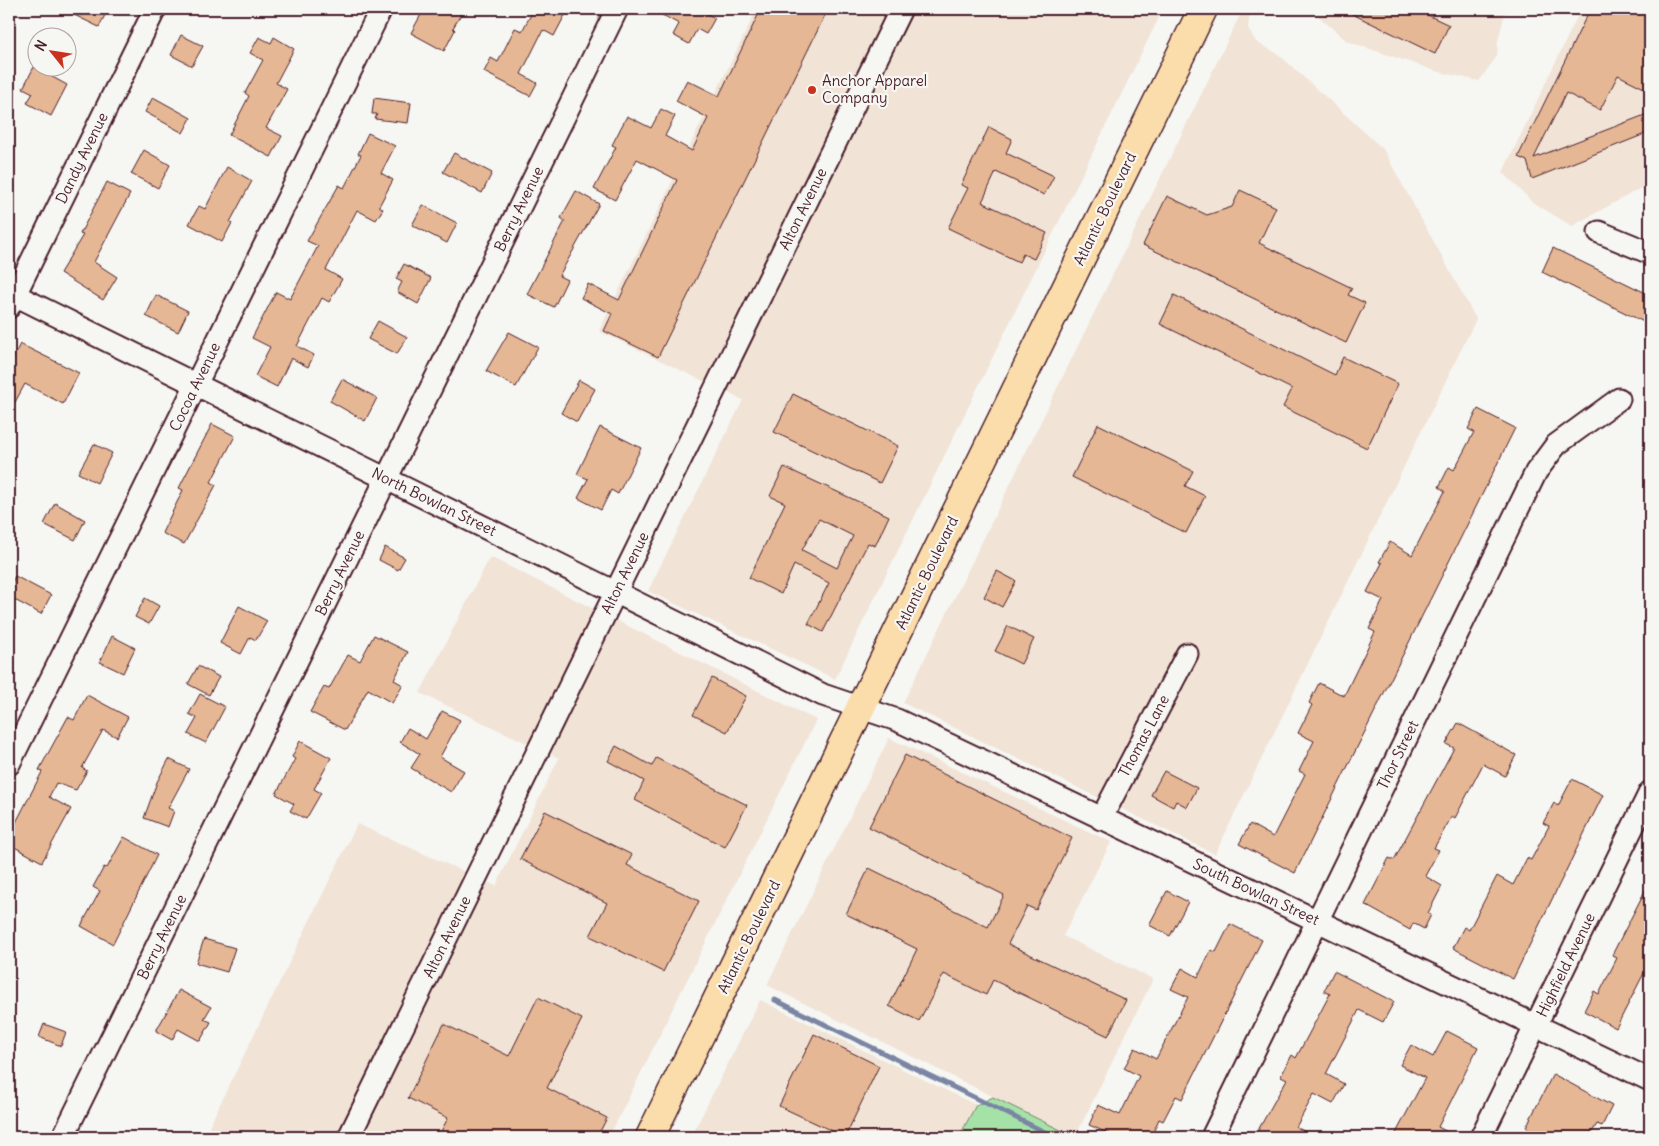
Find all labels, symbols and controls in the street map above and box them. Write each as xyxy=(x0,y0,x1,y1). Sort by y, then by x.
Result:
north arrow xyxy=(28,28,78,78)
text: N xyxy=(31,37,51,54)
place label: Anchor Apparel Company xyxy=(822,71,927,107)
marker: Anchor Apparel Company xyxy=(806,84,818,96)
street label: Dandy Avenue xyxy=(51,109,112,206)
street label: Atlantic Boulevard xyxy=(1069,149,1140,269)
street label: Berry Avenue xyxy=(490,163,547,255)
street label: Alton Avenue xyxy=(775,165,831,253)
street label: Cocoa Avenue xyxy=(165,339,224,434)
street label: North Bowlan Street xyxy=(369,463,500,540)
street label: Atlantic Boulevard xyxy=(891,513,962,633)
street label: Berry Avenue xyxy=(311,527,368,619)
street label: Alton Avenue xyxy=(597,529,653,617)
street label: Thomas Lane xyxy=(1114,691,1173,780)
street label: Thor Street xyxy=(1373,717,1422,792)
street label: South Bowlan Street xyxy=(1190,854,1322,929)
street label: Atlantic Boulevard xyxy=(713,877,784,997)
street label: Berry Avenue xyxy=(133,891,190,983)
street label: Alton Avenue xyxy=(419,893,475,981)
street label: Highfield Avenue xyxy=(1532,910,1599,1020)

